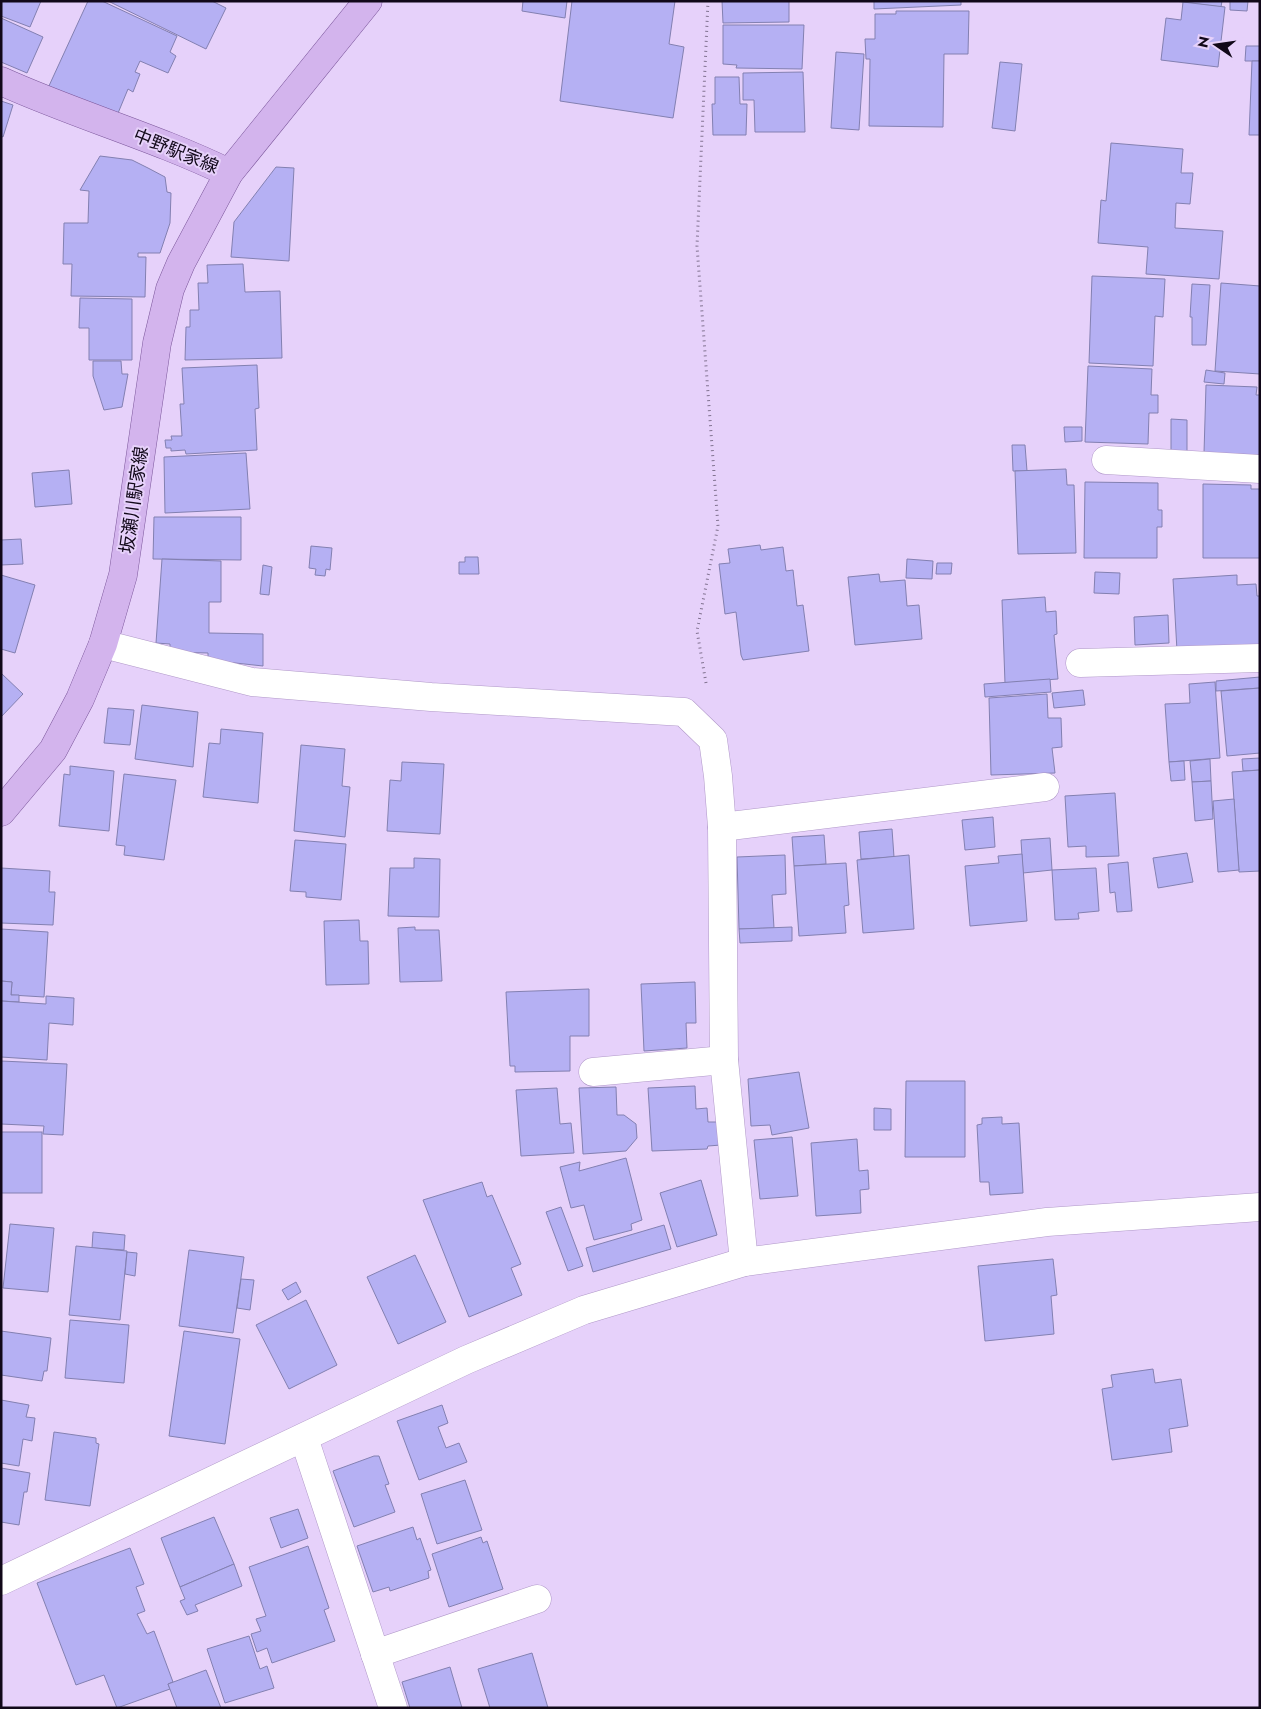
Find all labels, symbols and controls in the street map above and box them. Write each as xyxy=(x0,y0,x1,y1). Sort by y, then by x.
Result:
north arrow xyxy=(1191,20,1241,70)
text: N xyxy=(1192,34,1214,50)
street label: 中野駅家線 xyxy=(129,122,223,180)
street label: 坂瀬川駅家線 xyxy=(114,445,154,555)

